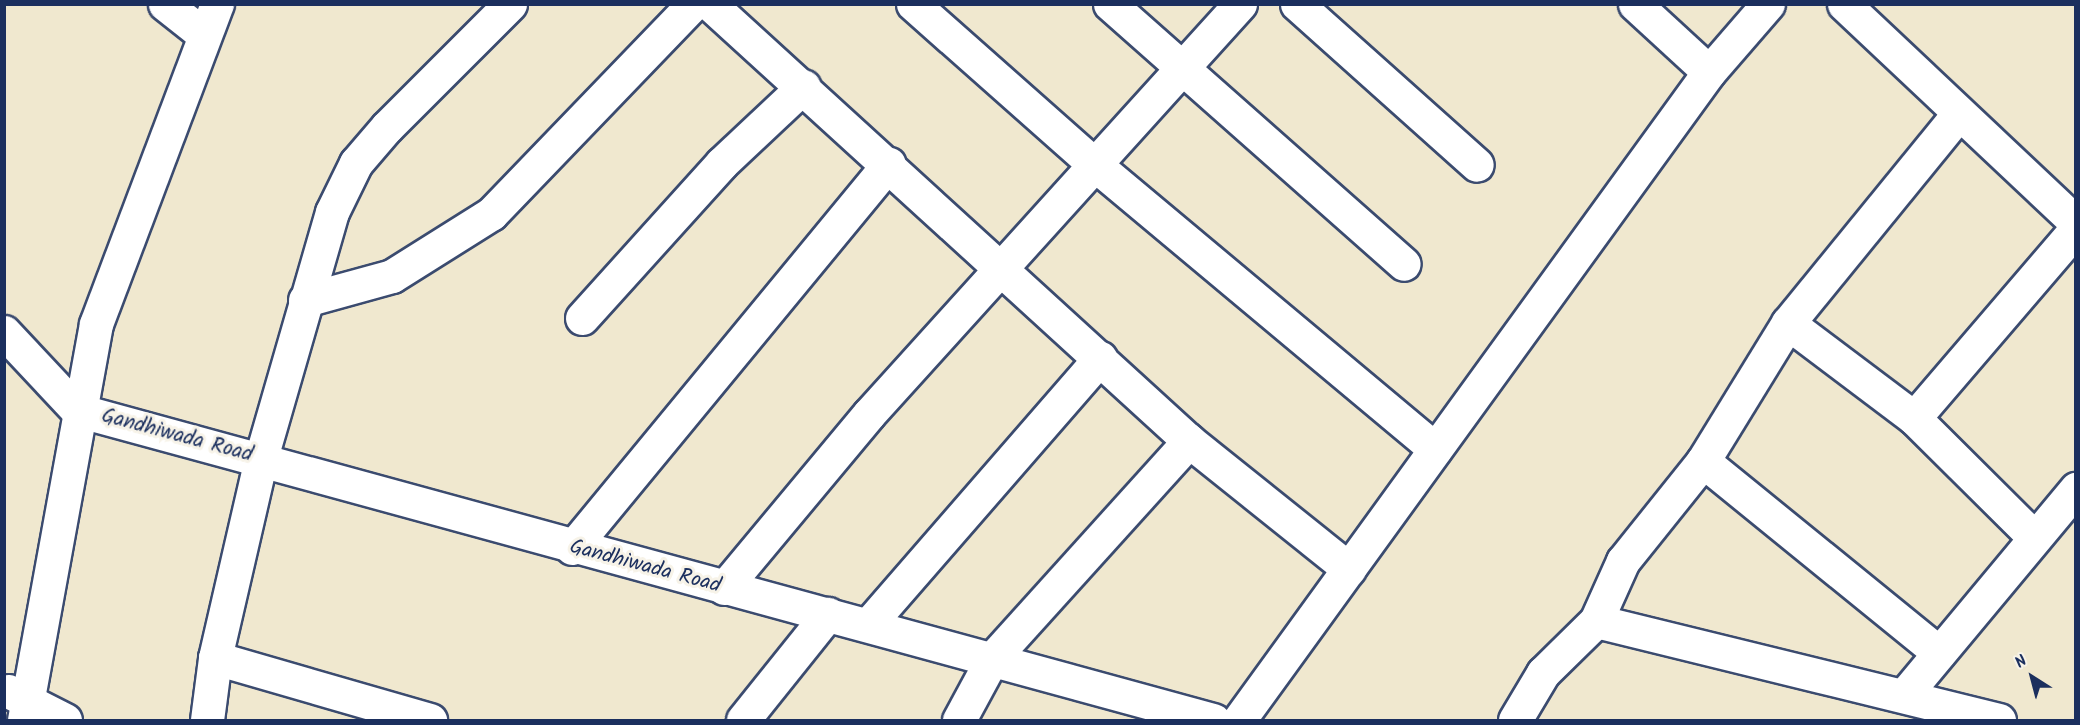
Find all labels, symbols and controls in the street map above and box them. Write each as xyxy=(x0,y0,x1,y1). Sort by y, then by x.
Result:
street label: Gandhiwada Road xyxy=(99,404,255,468)
street label: Gandhiwada Road xyxy=(567,535,723,599)
north arrow xyxy=(2002,647,2062,707)
text: N xyxy=(2010,649,2033,675)

